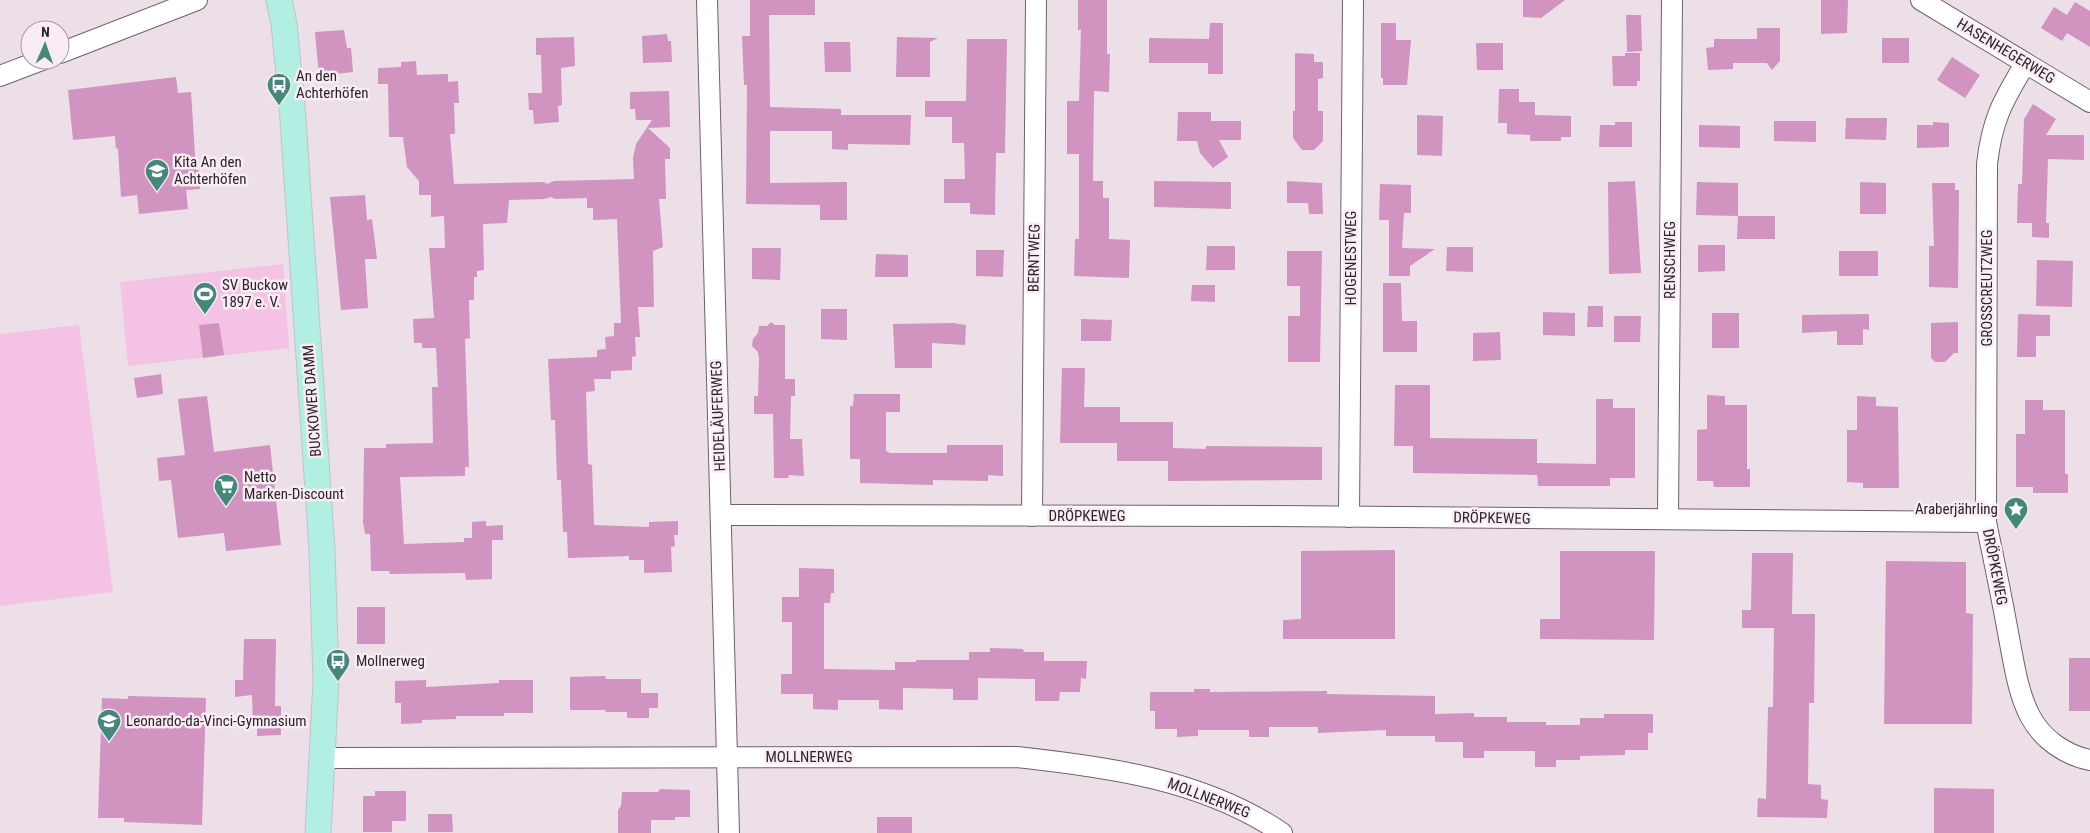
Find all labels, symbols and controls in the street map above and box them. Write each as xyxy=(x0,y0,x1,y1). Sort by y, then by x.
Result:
street label: HASENHEGERWEG xyxy=(1954,15,2058,87)
north arrow xyxy=(20,20,70,70)
text: N xyxy=(41,24,50,40)
place label: An den Achterhöfen xyxy=(296,67,369,102)
bus stop icon: An den Achterhöfen xyxy=(266,72,292,106)
place label: Kita An den Achterhöfen xyxy=(174,153,247,188)
school or university icon: Kita An den Achterhöfen xyxy=(144,158,170,192)
street label: HOGENESTWEG xyxy=(1342,211,1360,305)
street label: RENSCHWEG xyxy=(1661,221,1679,299)
street label: BERNTWEG xyxy=(1024,224,1044,292)
street label: GROSSCREUTZWEG xyxy=(1978,229,1996,347)
place label: SV Buckow 1897 e. V. xyxy=(222,276,288,311)
sports icon: SV Buckow 1897 e. V. xyxy=(192,281,218,315)
street label: BUCKOWER DAMM xyxy=(299,344,325,458)
street label: HEIDELÄUFERWEG xyxy=(707,360,729,472)
place label: Netto Marken-Discount xyxy=(244,468,344,503)
supermarket icon: Netto Marken-Discount xyxy=(213,473,239,507)
place icon: Araberjährling xyxy=(2003,496,2029,530)
place label: Araberjährling xyxy=(1915,500,1998,518)
street label: DRÖPKEWEG xyxy=(1048,507,1126,525)
street label: DRÖPKEWEG xyxy=(1453,508,1531,528)
street label: DRÖPKEWEG xyxy=(1979,527,2011,607)
bus stop icon: Mollnerweg xyxy=(325,648,351,682)
place label: Mollnerweg xyxy=(356,652,425,670)
school or university icon: Leonardo-da-Vinci-Gymnasium xyxy=(96,708,122,742)
place label: Leonardo-da-Vinci-Gymnasium xyxy=(126,712,307,730)
street label: MOLLNERWEG xyxy=(765,748,853,766)
street label: MOLLNERWEG xyxy=(1165,774,1253,822)

